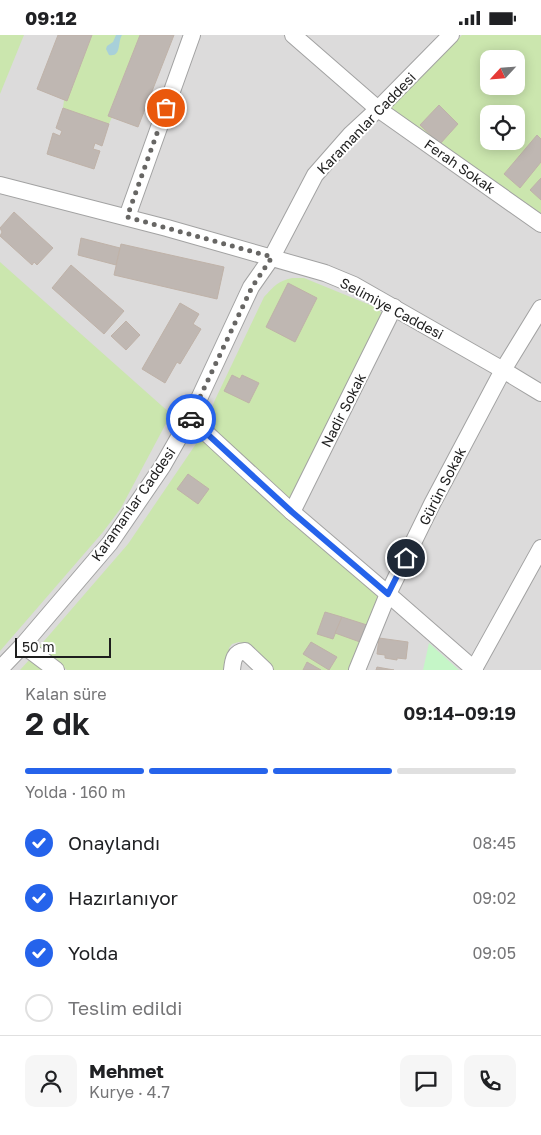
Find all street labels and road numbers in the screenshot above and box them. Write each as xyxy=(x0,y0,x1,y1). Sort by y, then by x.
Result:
street label: Karamanlar Caddesi xyxy=(313,69,419,177)
street label: Ferah Sokak xyxy=(421,135,499,197)
street label: Selimiye Caddesi xyxy=(337,274,447,342)
street label: Nadir Sokak xyxy=(317,370,369,450)
street label: Karamanlar Caddesi xyxy=(87,444,179,564)
street label: Gürün Sokak xyxy=(415,444,469,528)

